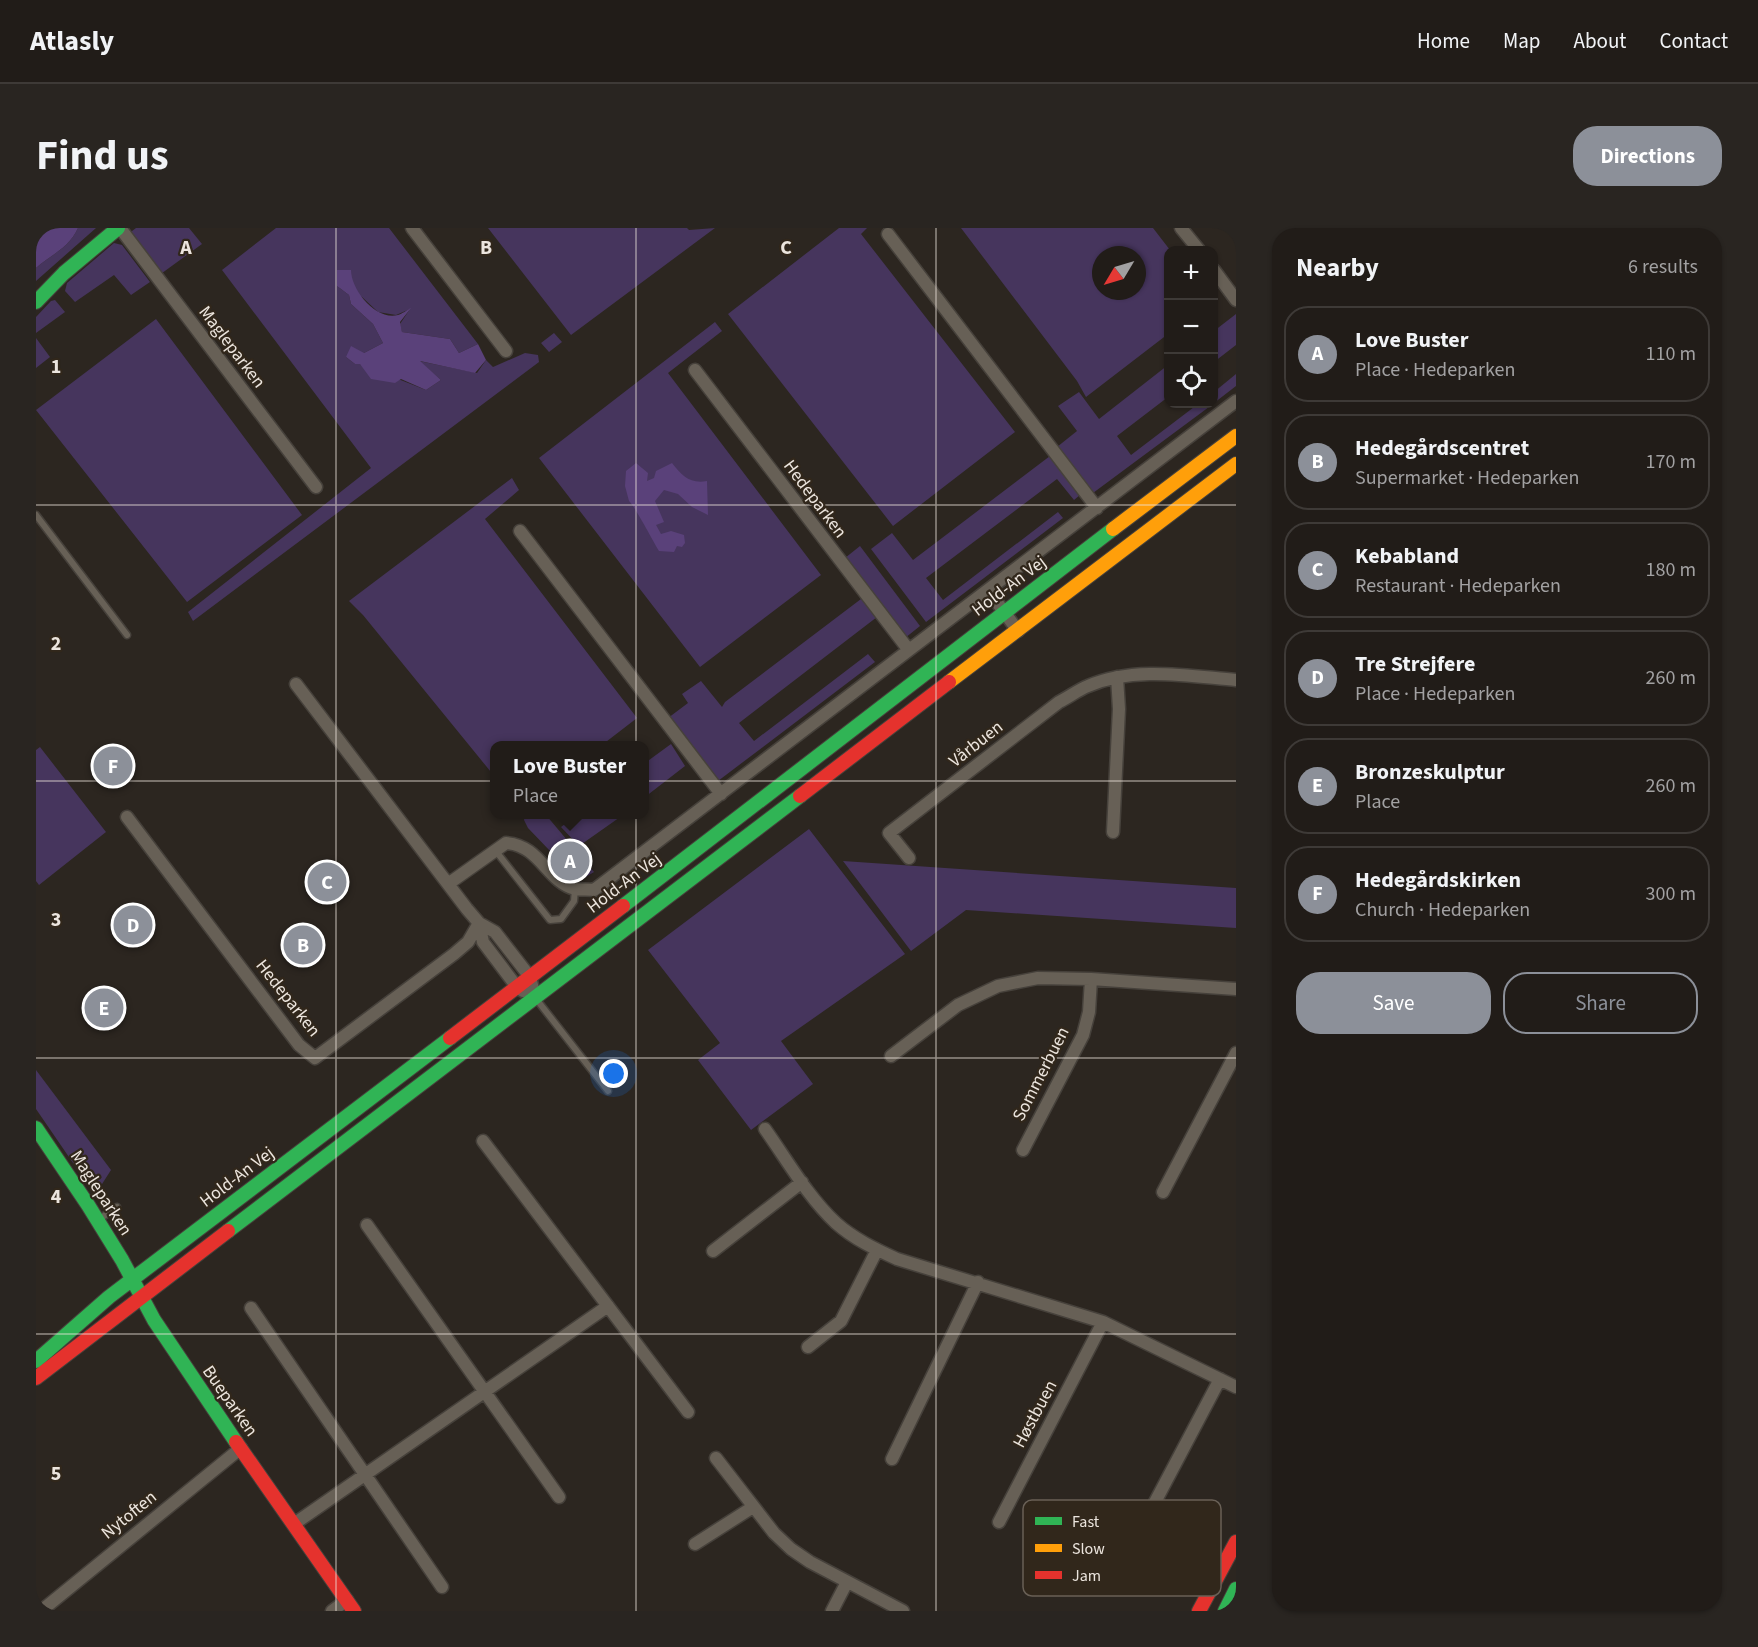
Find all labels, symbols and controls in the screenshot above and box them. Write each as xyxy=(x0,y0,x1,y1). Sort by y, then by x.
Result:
text: Atlasly xyxy=(30,21,114,61)
text: Home xyxy=(1417,26,1470,56)
text: Map xyxy=(1503,26,1541,56)
text: About xyxy=(1574,26,1626,56)
text: Contact xyxy=(1659,26,1728,56)
text: Find us xyxy=(36,126,169,186)
button: Directions xyxy=(1573,126,1722,186)
text: A xyxy=(179,234,192,262)
text: B xyxy=(480,234,492,262)
text: C xyxy=(780,234,792,262)
north arrow xyxy=(1092,246,1146,300)
map controls xyxy=(1164,246,1218,408)
button: + xyxy=(1164,246,1218,300)
text: Nearby xyxy=(1296,249,1379,286)
text: 6 results xyxy=(1628,253,1698,281)
button: − xyxy=(1164,300,1218,354)
street label: Magleparken xyxy=(193,301,271,393)
text: Love Buster xyxy=(1355,324,1469,356)
text: A xyxy=(1312,340,1323,368)
text: 110 m xyxy=(1646,340,1696,368)
text: 1 xyxy=(51,353,61,381)
button: locate xyxy=(1164,354,1218,408)
text: Place · Hedeparken xyxy=(1355,356,1515,384)
text: Hedegårdscentret xyxy=(1355,432,1529,464)
text: B xyxy=(1311,448,1324,476)
text: 170 m xyxy=(1646,448,1696,476)
street label: Hedeparken xyxy=(777,455,853,543)
text: Supermarket · Hedeparken xyxy=(1355,464,1579,492)
text: Kebabland xyxy=(1355,540,1459,572)
street label: Hold-An Vej xyxy=(967,550,1051,622)
text: C xyxy=(1312,556,1323,584)
text: 180 m xyxy=(1646,556,1696,584)
text: Restaurant · Hedeparken xyxy=(1355,572,1561,600)
text: 2 xyxy=(51,630,61,658)
text: Tre Strejfere xyxy=(1355,648,1475,680)
text: D xyxy=(1311,664,1324,692)
text: 260 m xyxy=(1646,664,1696,692)
text: Place · Hedeparken xyxy=(1355,680,1515,708)
street label: Vårbuen xyxy=(944,715,1008,773)
popup xyxy=(490,741,649,819)
pin: F xyxy=(94,744,133,788)
text: Love Buster xyxy=(513,750,626,782)
text: Bronzeskulptur xyxy=(1355,756,1505,788)
text: E xyxy=(1312,772,1323,800)
text: 260 m xyxy=(1646,772,1696,800)
text: Place xyxy=(513,782,558,810)
text: Place xyxy=(1355,788,1400,816)
pin: A xyxy=(550,838,590,884)
street label: Hold-An Vej xyxy=(582,847,666,919)
pin: C xyxy=(308,860,346,904)
text: Hedegårdskirken xyxy=(1355,864,1521,896)
text: F xyxy=(1312,880,1323,908)
text: 300 m xyxy=(1646,880,1696,908)
text: Church · Hedeparken xyxy=(1355,896,1530,924)
pin: D xyxy=(114,902,152,948)
text: 3 xyxy=(51,906,61,934)
pin: B xyxy=(284,922,322,968)
street label: Hedeparken xyxy=(250,954,326,1042)
button: Save xyxy=(1296,972,1491,1034)
button: Share xyxy=(1503,972,1698,1034)
pin: E xyxy=(84,986,124,1030)
street label: Sommerbuen xyxy=(1007,1022,1075,1126)
your location xyxy=(599,1059,628,1088)
street label: Hold-An Vej xyxy=(195,1141,279,1213)
street label: Magleparken xyxy=(64,1145,138,1241)
text: 4 xyxy=(51,1183,62,1211)
street label: Bueparken xyxy=(196,1360,264,1442)
street label: Høstbuen xyxy=(1007,1376,1063,1452)
text: 5 xyxy=(51,1460,61,1488)
street label: Nytoften xyxy=(96,1485,162,1545)
legend xyxy=(1023,1500,1221,1596)
text: Fast xyxy=(1072,1511,1100,1533)
text: Slow xyxy=(1072,1538,1105,1560)
text: Jam xyxy=(1072,1565,1101,1587)

